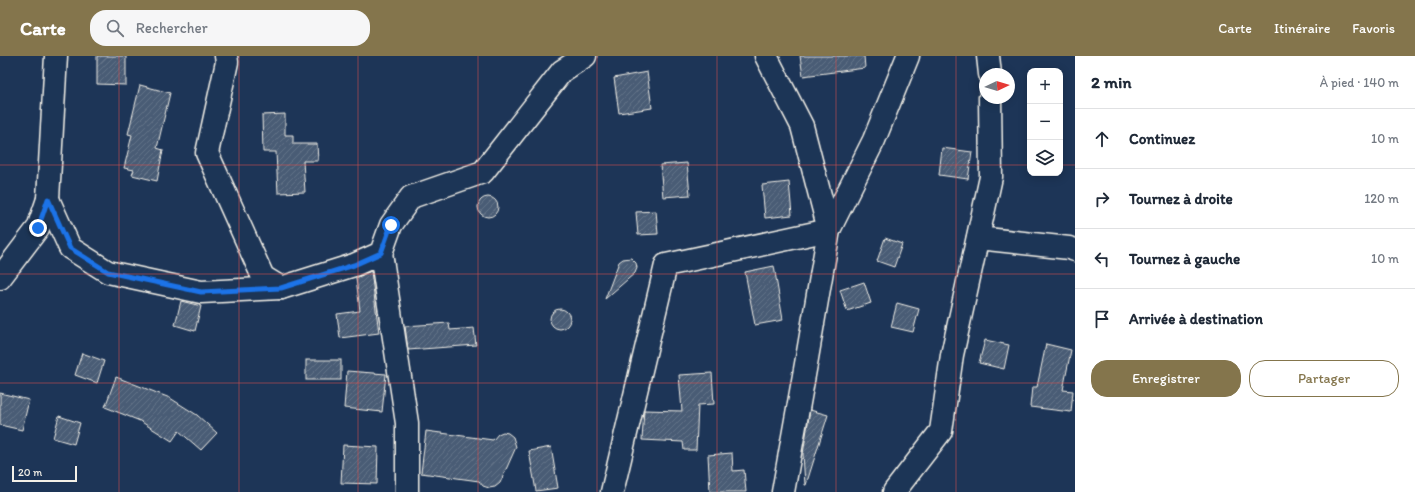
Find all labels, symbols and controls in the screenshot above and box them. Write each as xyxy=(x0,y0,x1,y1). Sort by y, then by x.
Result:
search box xyxy=(90,10,370,46)
text: Carte xyxy=(20,17,66,40)
icon: search xyxy=(104,17,126,39)
text: Rechercher xyxy=(136,19,208,37)
text: Carte xyxy=(1218,20,1252,37)
text: Itinéraire xyxy=(1274,20,1330,37)
text: Favoris xyxy=(1352,20,1395,37)
north arrow xyxy=(979,68,1015,104)
map controls xyxy=(1027,68,1063,176)
button: + xyxy=(1027,68,1063,104)
text: 2 min xyxy=(1091,72,1131,92)
text: À pied · 140 m xyxy=(1320,75,1399,90)
button: − xyxy=(1027,104,1063,140)
icon: ahead xyxy=(1091,128,1113,150)
text: Continuez xyxy=(1129,130,1195,148)
text: 10 m xyxy=(1371,131,1399,146)
button: layers xyxy=(1027,140,1063,176)
icon: right xyxy=(1091,188,1113,210)
text: Tournez à droite xyxy=(1129,190,1233,208)
text: 120 m xyxy=(1364,191,1399,206)
route start xyxy=(382,216,400,234)
route end xyxy=(29,219,47,237)
icon: left xyxy=(1091,248,1113,270)
text: Tournez à gauche xyxy=(1129,250,1240,268)
text: 10 m xyxy=(1371,251,1399,266)
icon: arrive xyxy=(1091,308,1113,330)
text: Arrivée à destination xyxy=(1129,310,1263,328)
button: Enregistrer xyxy=(1091,360,1241,397)
button: Partager xyxy=(1249,360,1399,397)
scale bar xyxy=(12,464,77,483)
text: 20 m xyxy=(18,466,42,479)

